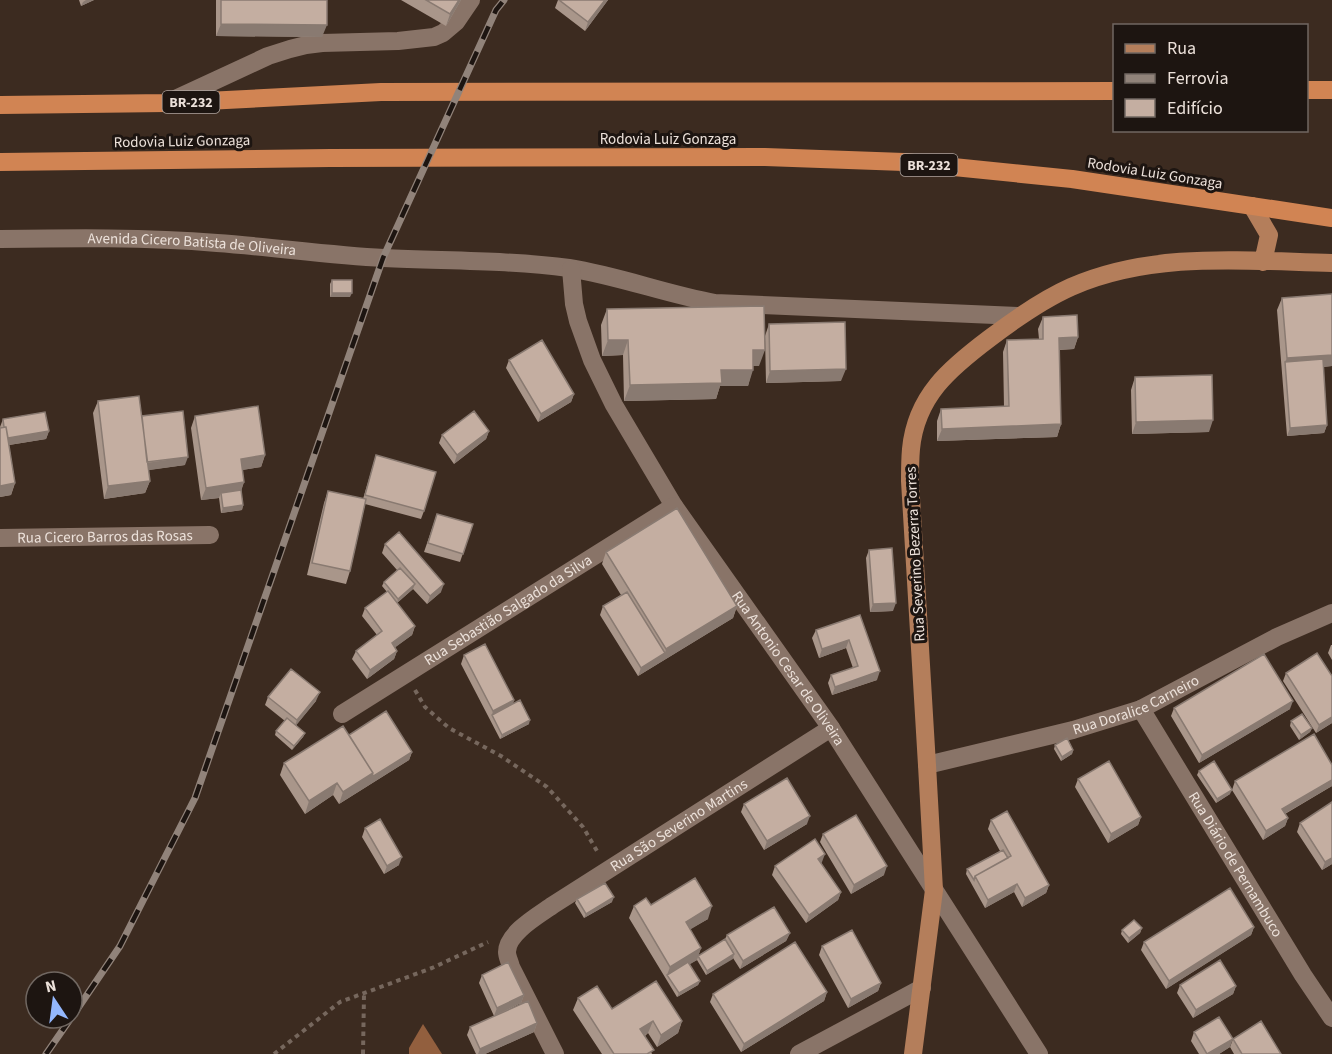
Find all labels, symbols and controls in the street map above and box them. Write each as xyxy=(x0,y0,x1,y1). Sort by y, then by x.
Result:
legend xyxy=(1113,24,1308,132)
text: Rua xyxy=(1167,36,1196,61)
text: Ferrovia xyxy=(1167,66,1228,91)
road number: BR-232 xyxy=(162,91,219,113)
text: Edifício xyxy=(1167,96,1223,121)
street label: Rodovia Luiz Gonzaga xyxy=(600,129,736,150)
street label: Rodovia Luiz Gonzaga xyxy=(114,130,250,153)
street label: Rodovia Luiz Gonzaga xyxy=(1086,152,1224,195)
road number: BR-232 xyxy=(900,154,958,176)
street label: Avenida Cicero Batista de Oliveira xyxy=(87,228,297,261)
street label: Rua Severino Bezerra Torres xyxy=(900,466,931,642)
street label: Rua Cicero Barros das Rosas xyxy=(17,525,193,549)
street label: Rua Sebastião Salgado da Silva xyxy=(420,550,596,671)
street label: Rua Antonio Cesar de Oliveira xyxy=(726,587,850,750)
street label: Rua Doralice Carneiro xyxy=(1070,670,1203,740)
street label: Rua São Severino Martins xyxy=(606,774,752,877)
street label: Rua Diário de Pernambuco xyxy=(1183,788,1288,941)
north arrow xyxy=(24,970,84,1030)
text: N xyxy=(43,974,59,998)

